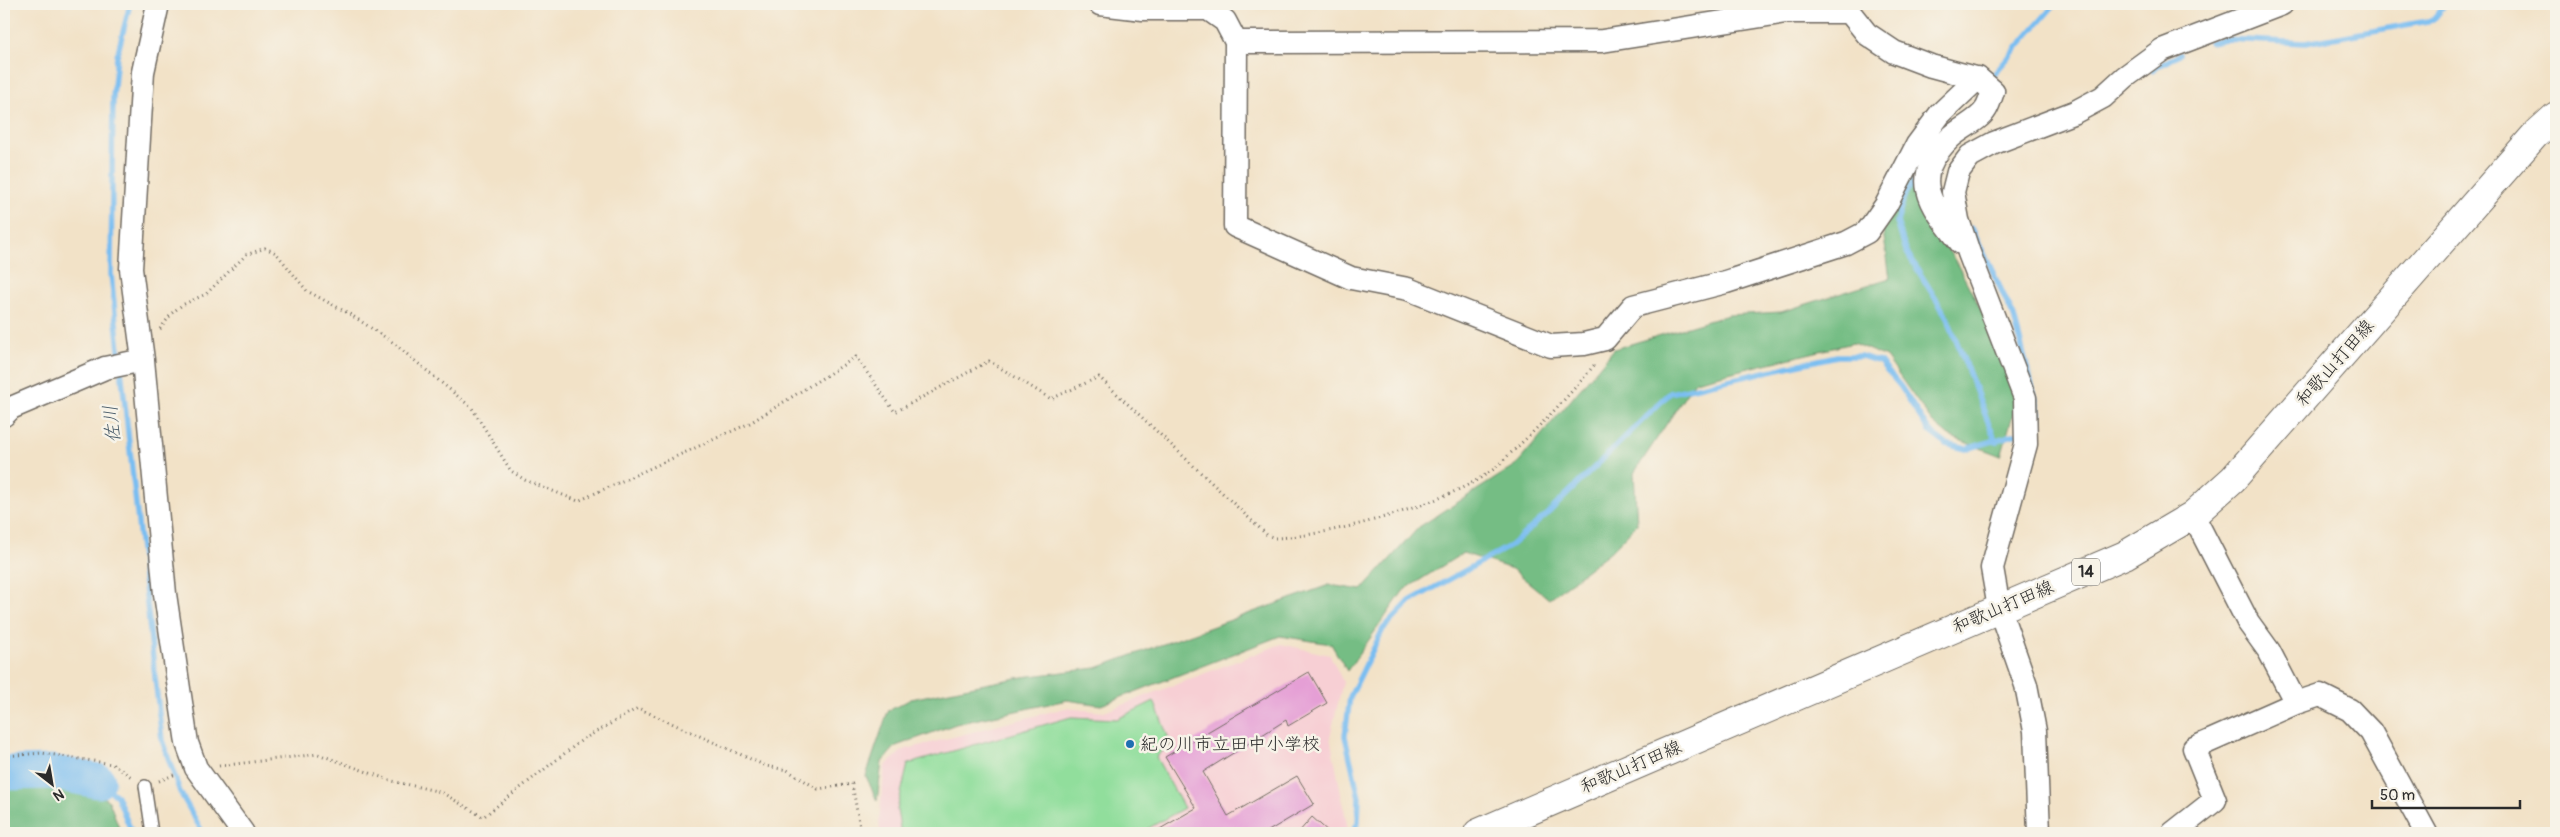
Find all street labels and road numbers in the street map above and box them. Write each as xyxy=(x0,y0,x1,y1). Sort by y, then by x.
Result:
street label: 和歌山打田線 xyxy=(2291,315,2379,411)
road number: 14 xyxy=(2072,558,2100,586)
street label: 和歌山打田線 xyxy=(1949,575,2057,639)
street label: 和歌山打田線 xyxy=(1577,735,1685,799)

